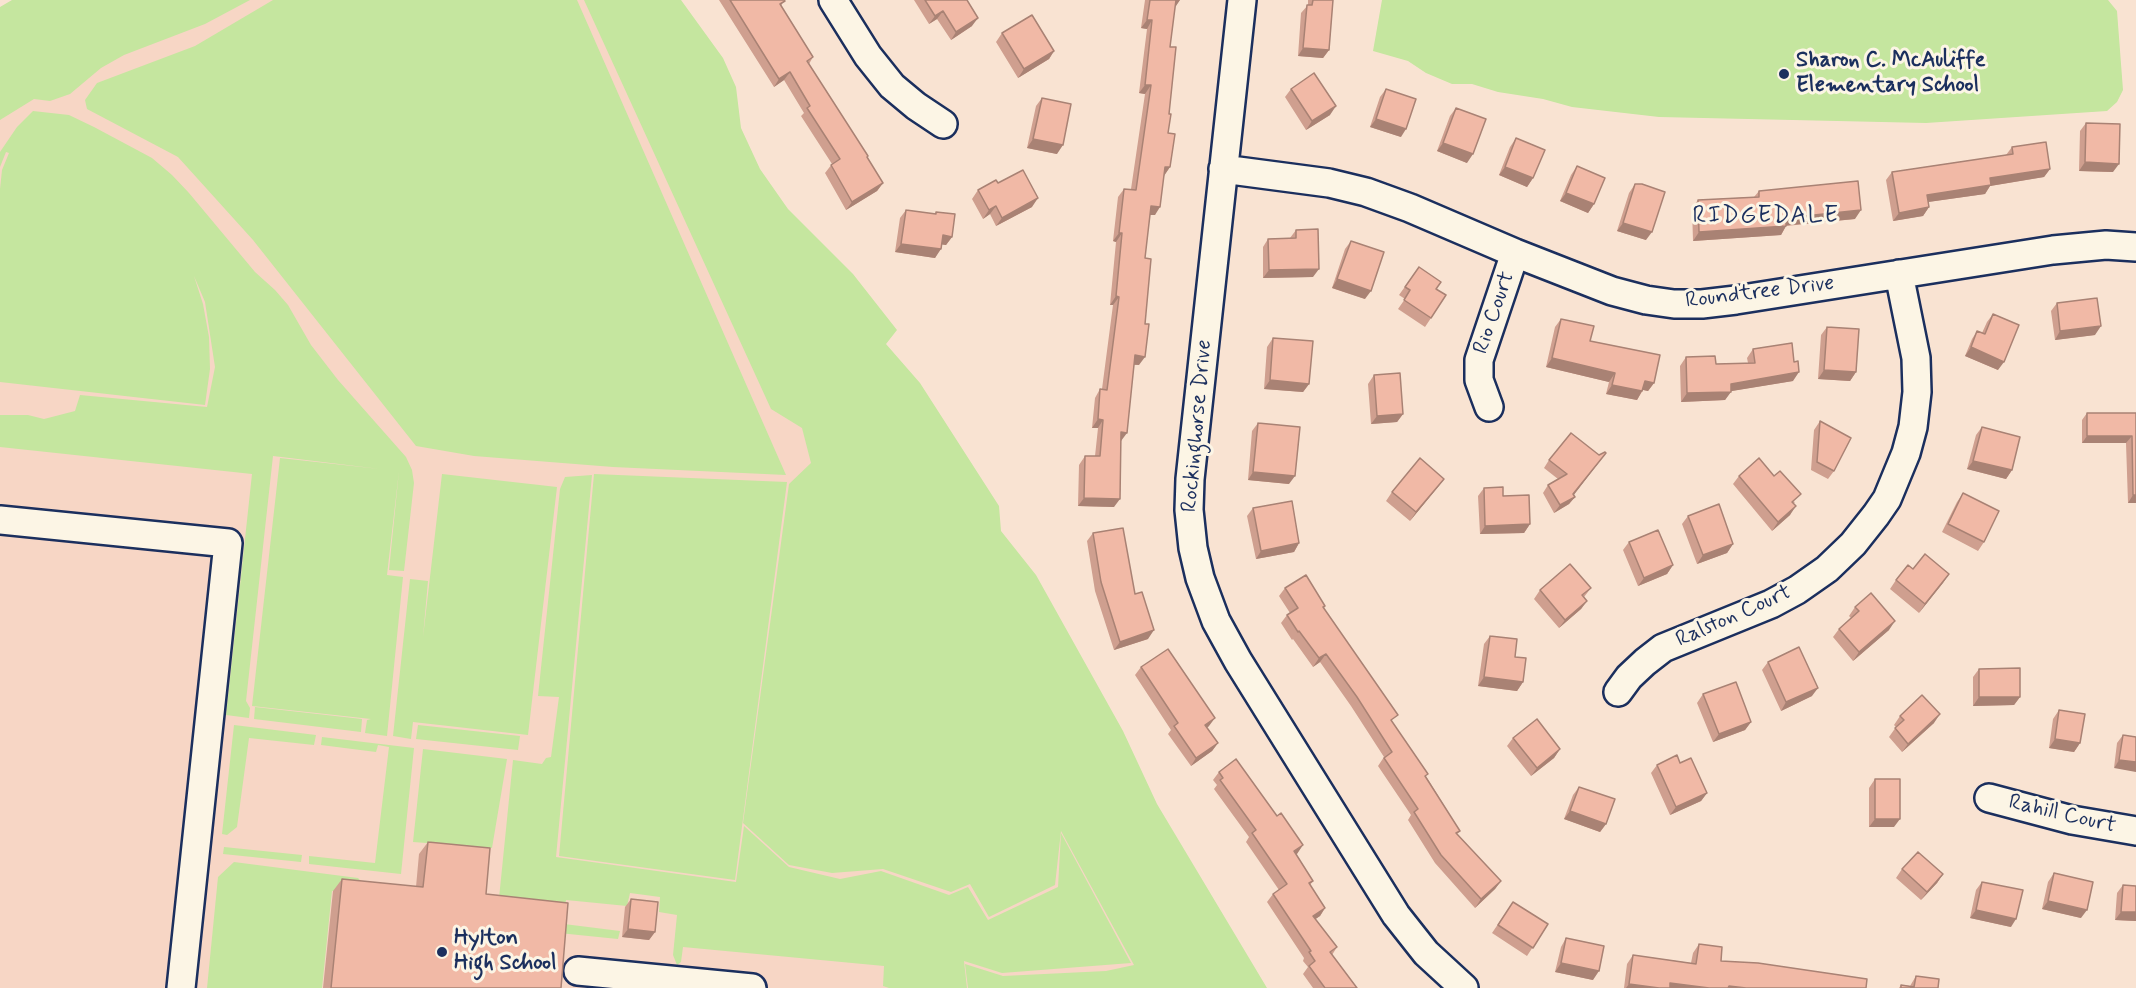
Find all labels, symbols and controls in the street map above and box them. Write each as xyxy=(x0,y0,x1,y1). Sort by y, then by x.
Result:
place label: Sharon C. McAuliffe Elementary School xyxy=(1796,48,1986,100)
marker: Sharon C. McAuliffe Elementary School xyxy=(1777,67,1791,81)
district label: RIDGEDALE xyxy=(1692,203,1840,231)
street label: Rio Court xyxy=(1469,268,1521,358)
street label: Roundtree Drive xyxy=(1684,271,1836,315)
street label: Rockinghorse Drive xyxy=(1177,339,1219,513)
street label: Ralston Court xyxy=(1672,580,1796,654)
street label: Rahill Court xyxy=(2006,790,2118,840)
place label: Hylton High School xyxy=(454,926,557,978)
marker: Hylton High School xyxy=(435,945,449,959)

